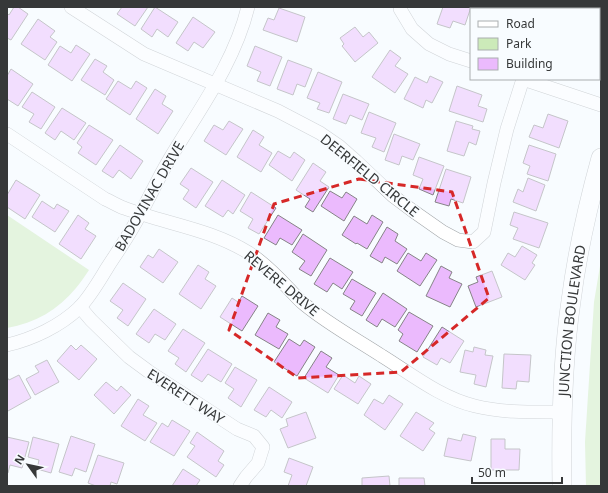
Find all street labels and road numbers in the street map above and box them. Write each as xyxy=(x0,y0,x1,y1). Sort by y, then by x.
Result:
street label: DEERFIELD CIRCLE xyxy=(317,129,423,221)
street label: BADOVINAC DRIVE xyxy=(110,138,188,254)
street label: JUNCTION BOULEVARD xyxy=(553,243,589,399)
street label: REVERE DRIVE xyxy=(240,246,324,320)
street label: EVERETT WAY xyxy=(144,364,228,428)

